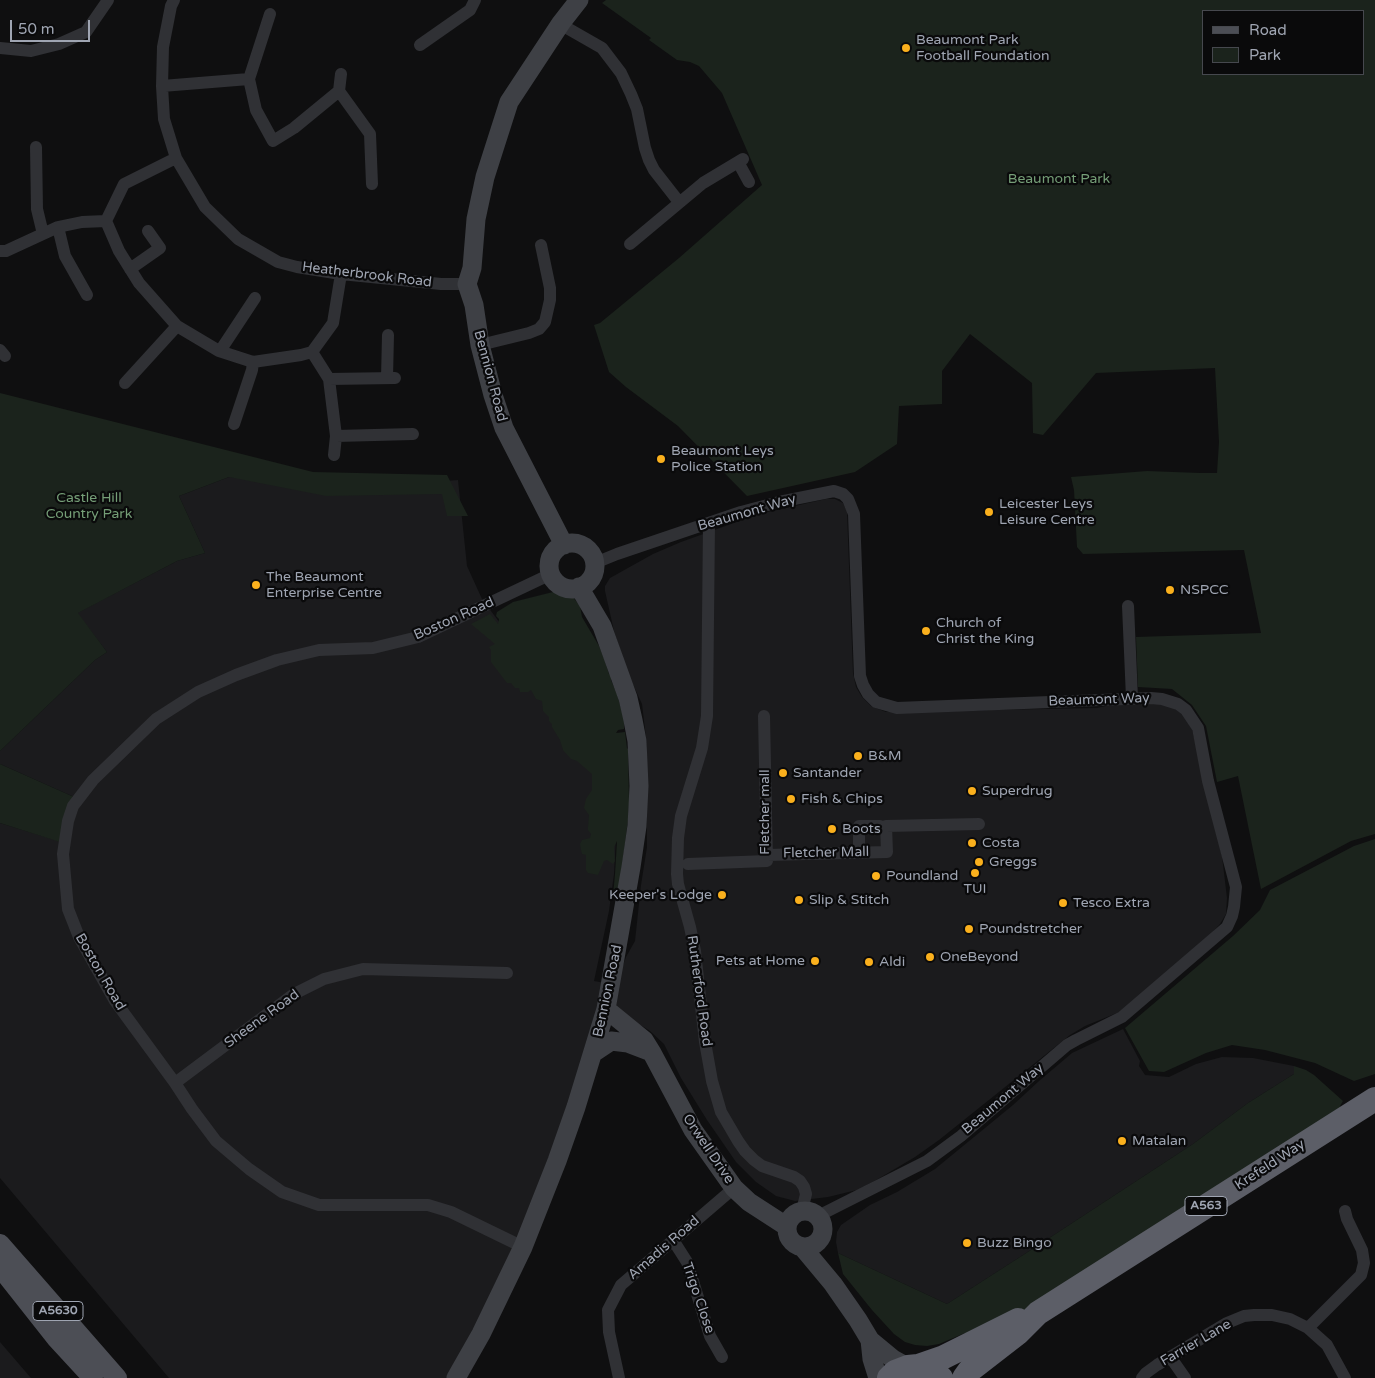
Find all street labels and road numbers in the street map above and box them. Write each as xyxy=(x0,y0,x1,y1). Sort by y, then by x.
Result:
street label: Heatherbrook Road xyxy=(301,259,433,291)
street label: Bennion Road xyxy=(470,328,510,424)
street label: Beaumont Way xyxy=(696,491,798,535)
street label: Boston Road xyxy=(411,594,497,644)
street label: Beaumont Way xyxy=(1048,690,1150,710)
street label: Fletcher mall xyxy=(757,769,773,855)
street label: Fletcher Mall xyxy=(783,844,869,862)
street label: Boston Road xyxy=(71,931,129,1013)
street label: Rutherford Road xyxy=(683,934,715,1048)
street label: Bennion Road xyxy=(590,943,626,1039)
street label: Sheene Road xyxy=(221,986,303,1052)
street label: Beaumont Way xyxy=(959,1060,1047,1138)
street label: Orwell Drive xyxy=(678,1111,738,1187)
street label: Krefeld Way xyxy=(1232,1136,1308,1194)
road number: A563 xyxy=(1185,1196,1227,1216)
street label: Amadis Road xyxy=(625,1212,703,1284)
street label: Trigo Close xyxy=(678,1260,718,1336)
road number: A5630 xyxy=(33,1302,83,1320)
street label: Farrier Lane xyxy=(1158,1316,1234,1370)

